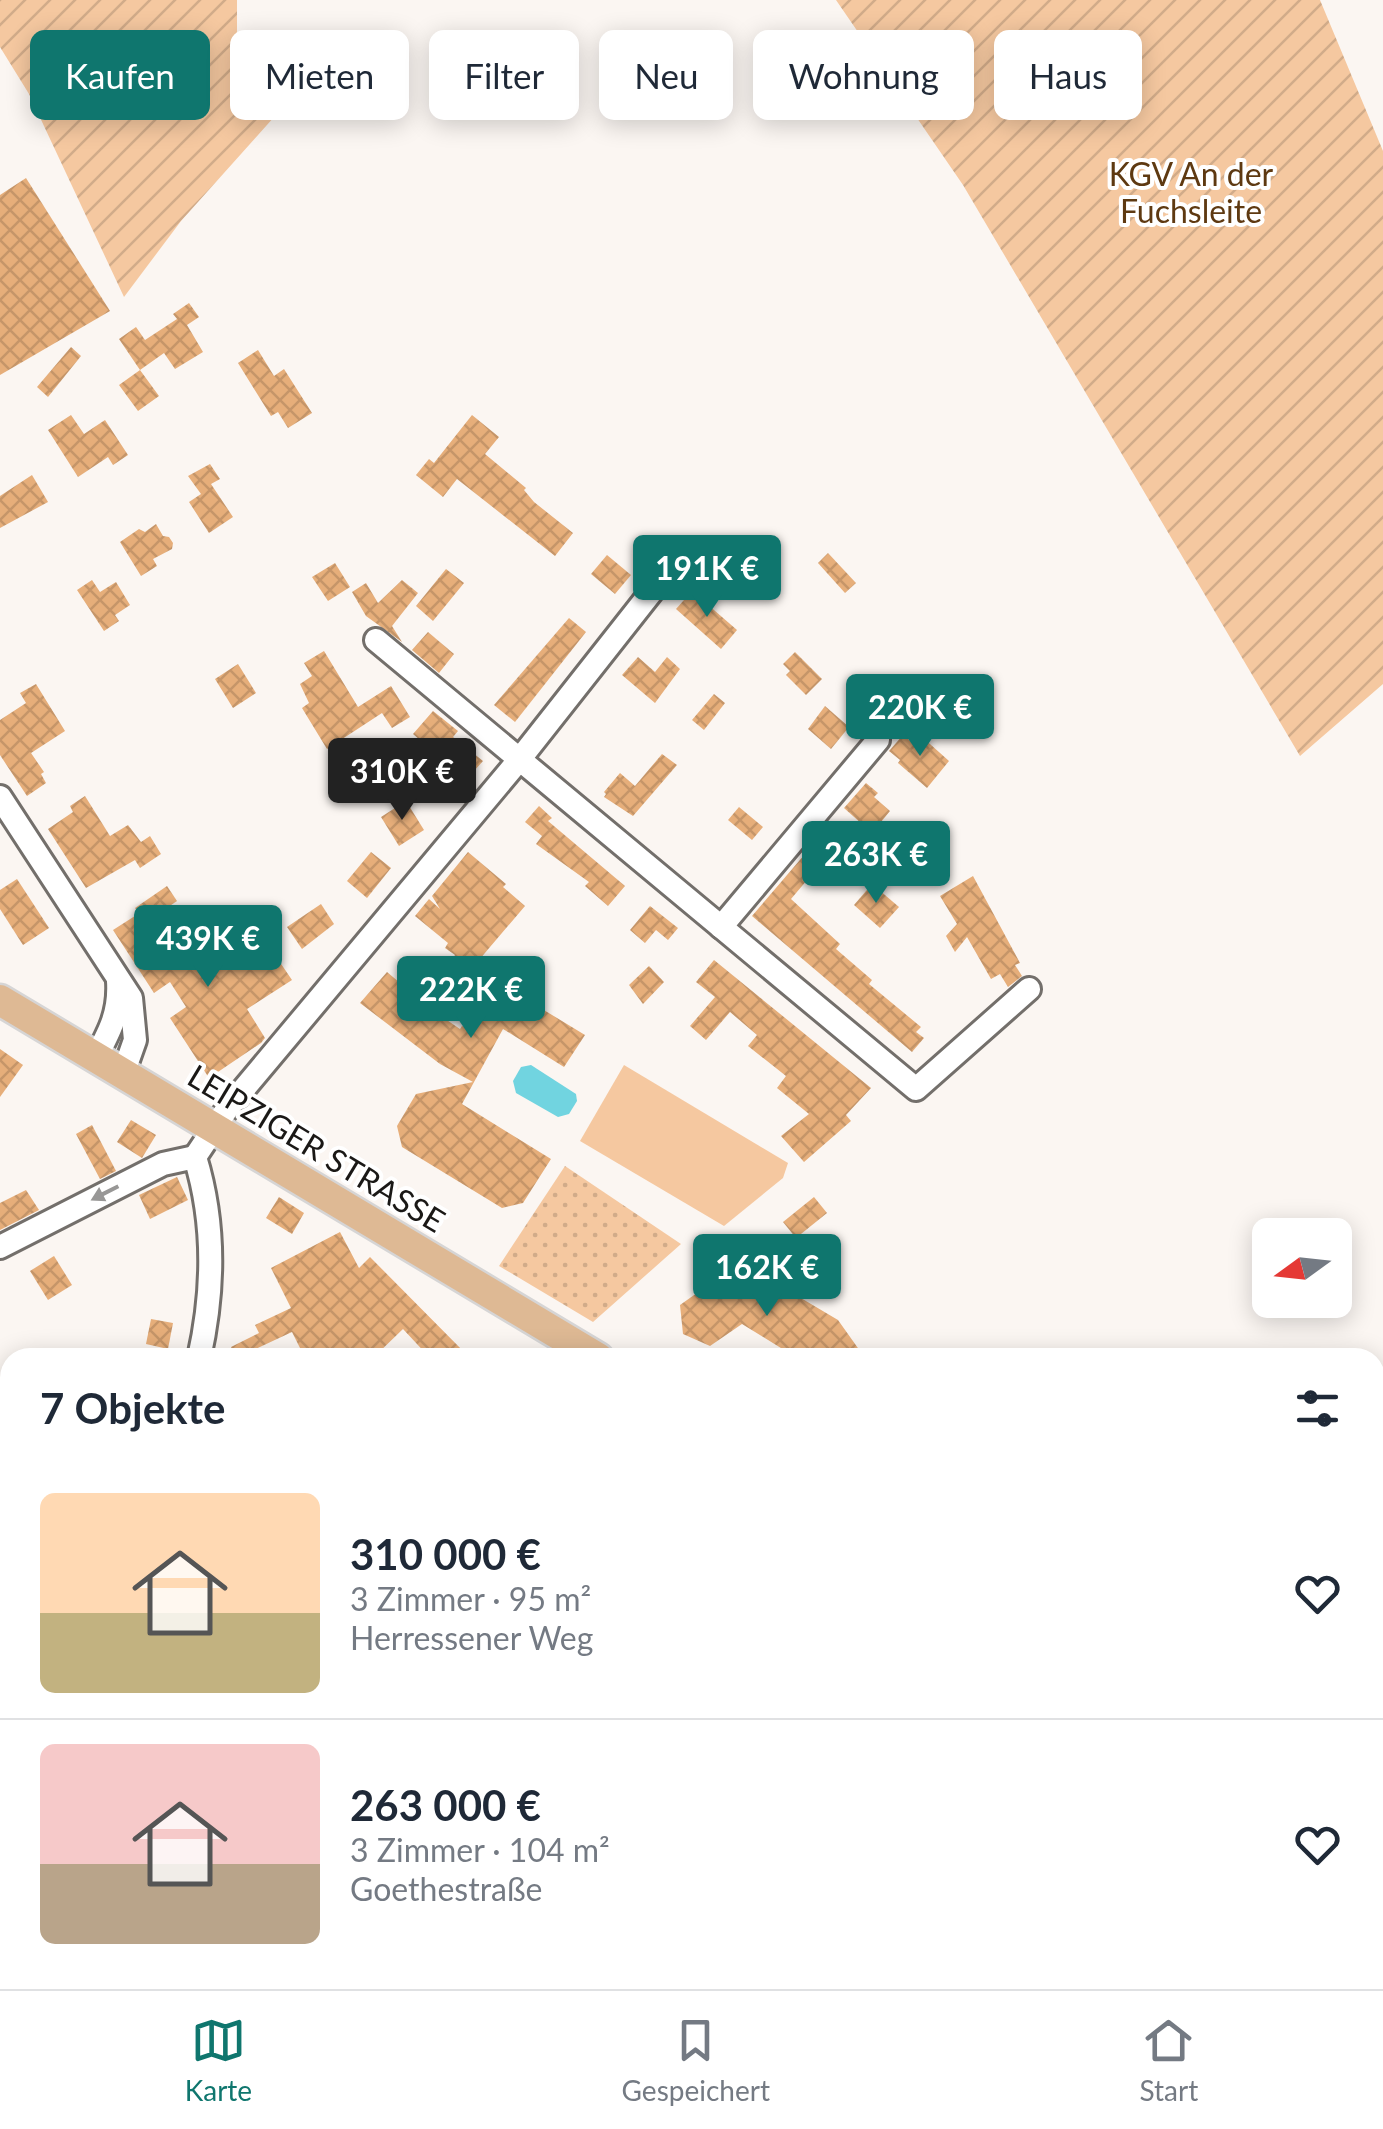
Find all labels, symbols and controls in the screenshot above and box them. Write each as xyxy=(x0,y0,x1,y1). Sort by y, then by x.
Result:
chip: Kaufen xyxy=(30,30,210,120)
chip: Mieten xyxy=(230,30,409,120)
chip: Filter xyxy=(429,30,579,120)
chip: Neu xyxy=(599,30,733,120)
chip: Wohnung xyxy=(753,30,974,120)
chip: Haus xyxy=(994,30,1142,120)
park label: KGV An der Fuchsleite xyxy=(1109,154,1274,230)
pin: 191K € xyxy=(626,535,788,620)
text: 191K € xyxy=(655,548,759,587)
pin: 220K € xyxy=(839,674,1001,759)
text: 220K € xyxy=(868,687,972,726)
pin: 310K € xyxy=(321,738,483,823)
text: 310K € xyxy=(350,751,454,790)
pin: 263K € xyxy=(795,821,957,906)
text: 263K € xyxy=(824,834,928,873)
pin: 439K € xyxy=(127,905,289,990)
text: 439K € xyxy=(156,918,260,957)
pin: 222K € xyxy=(390,956,552,1041)
text: 222K € xyxy=(419,969,523,1008)
street label: LEIPZIGER STRASSE xyxy=(181,1056,452,1240)
one-way arrow xyxy=(91,1184,120,1201)
north arrow xyxy=(1252,1218,1352,1318)
map controls xyxy=(1252,1218,1352,1318)
pin: 162K € xyxy=(686,1234,848,1319)
text: 162K € xyxy=(715,1247,819,1286)
icon: filters xyxy=(1290,1381,1345,1436)
text: 7 Objekte xyxy=(40,1383,225,1433)
text: 310 000 € xyxy=(350,1529,541,1579)
icon: home xyxy=(120,1533,240,1653)
icon: heart xyxy=(1290,1566,1345,1621)
text: 3 Zimmer · 95 m² xyxy=(350,1579,591,1618)
text: Herressener Weg xyxy=(350,1618,593,1657)
text: 263 000 € xyxy=(350,1780,541,1830)
icon: home xyxy=(120,1784,240,1904)
icon: heart xyxy=(1290,1817,1345,1872)
text: 3 Zimmer · 104 m² xyxy=(350,1830,610,1869)
text: Goethestraße xyxy=(350,1869,542,1908)
tab: Karte xyxy=(185,2013,252,2107)
tab: Gespeichert xyxy=(622,2013,770,2107)
tab: Start xyxy=(1139,2013,1198,2107)

